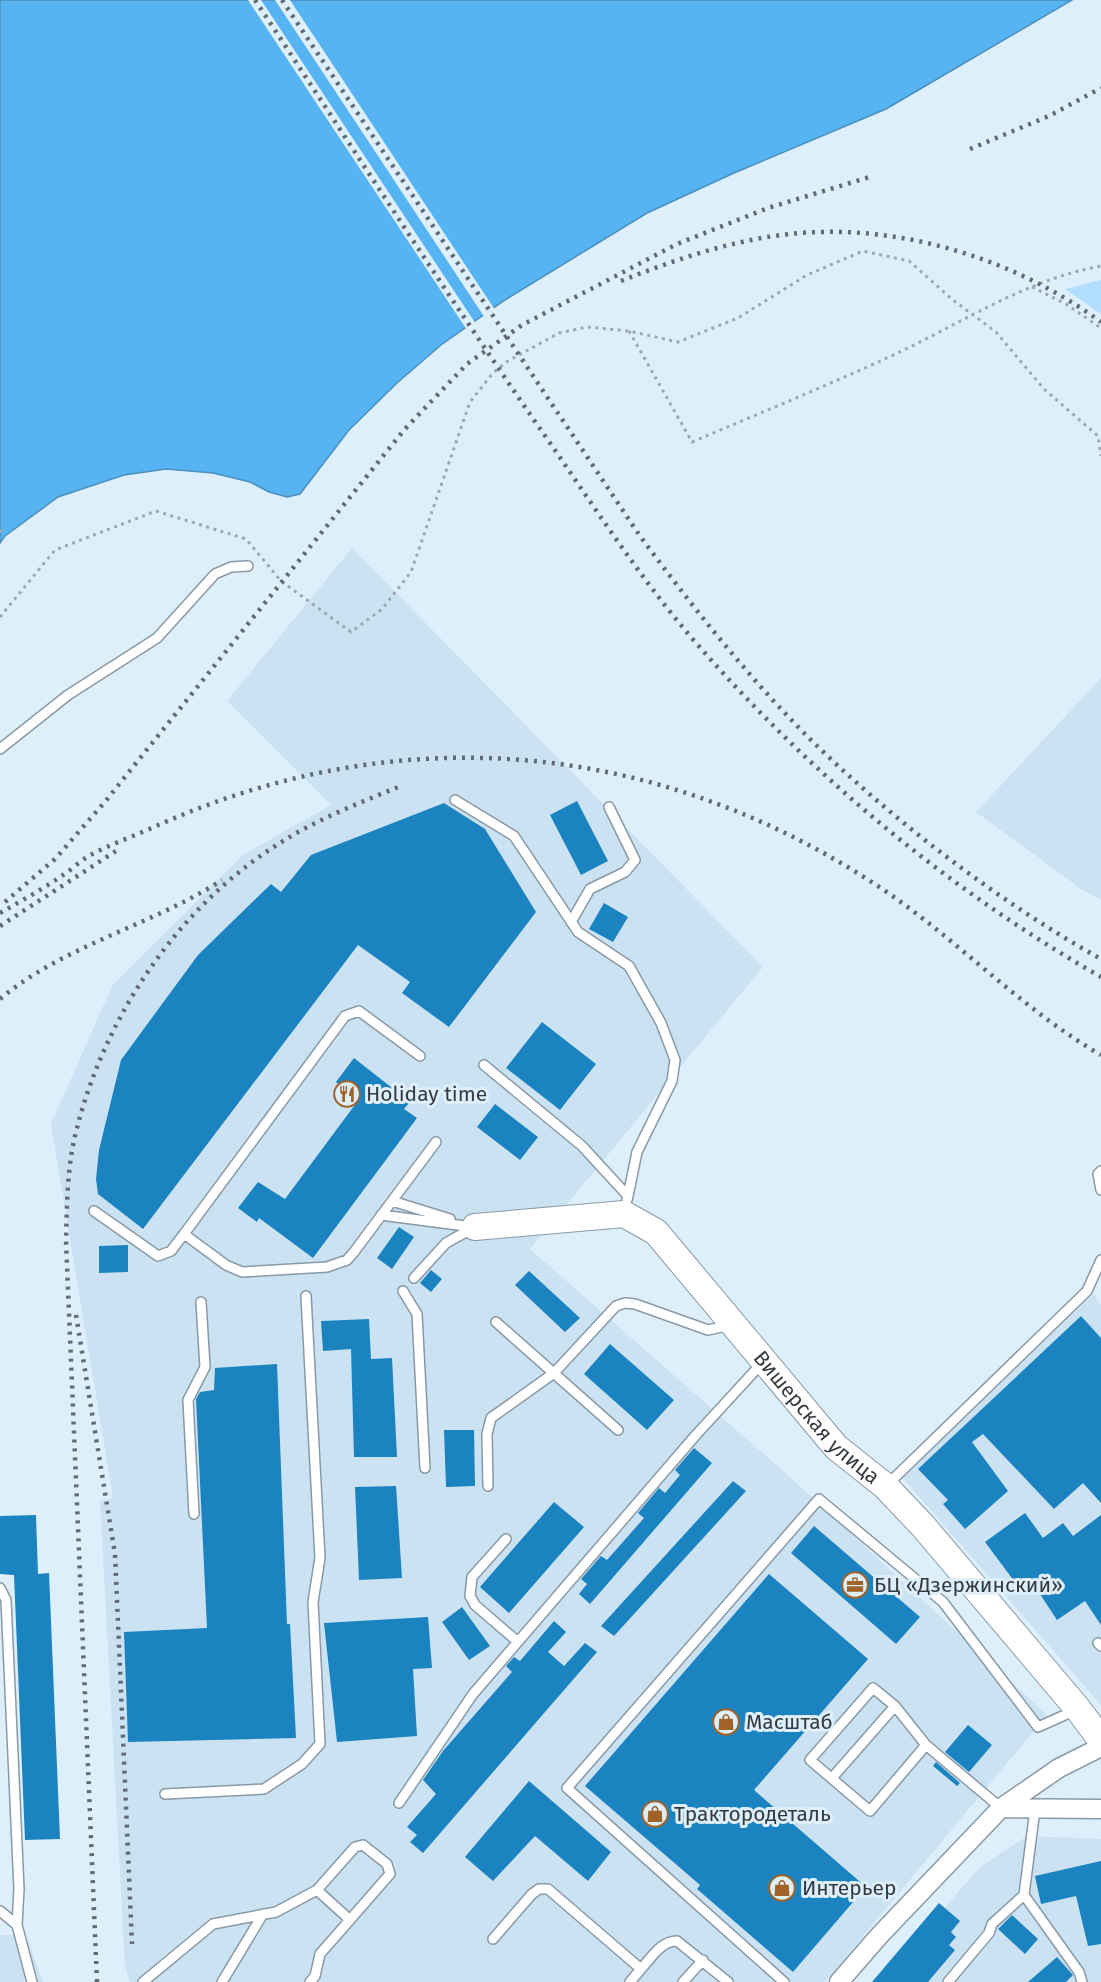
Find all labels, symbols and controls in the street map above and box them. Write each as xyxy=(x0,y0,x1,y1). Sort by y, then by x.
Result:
restaurant icon: Holiday time xyxy=(332,1079,362,1109)
place label: Holiday time xyxy=(366,1081,487,1107)
street label: Вишерская улица xyxy=(748,1345,885,1490)
office icon: БЦ «Дзержинский» xyxy=(840,1570,870,1600)
place label: БЦ «Дзержинский» xyxy=(874,1572,1063,1598)
shop icon: Масштаб xyxy=(711,1707,741,1737)
place label: Масштаб xyxy=(746,1709,833,1735)
shop icon: Трактородеталь xyxy=(640,1799,670,1829)
place label: Трактородеталь xyxy=(674,1801,831,1827)
shop icon: Интерьер xyxy=(767,1873,797,1903)
place label: Интерьер xyxy=(802,1875,896,1901)

